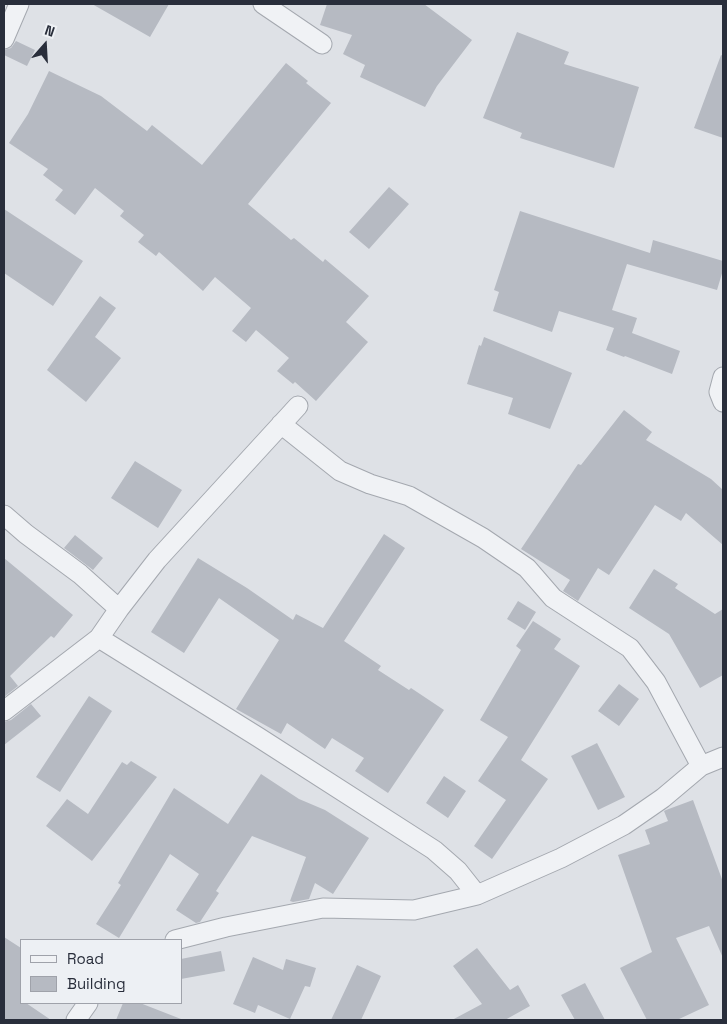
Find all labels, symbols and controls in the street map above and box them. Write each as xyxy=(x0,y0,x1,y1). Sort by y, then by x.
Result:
north arrow xyxy=(20,20,70,70)
text: N xyxy=(43,21,57,41)
legend xyxy=(20,939,182,1004)
text: Road xyxy=(67,949,104,968)
text: Building xyxy=(67,974,126,993)

